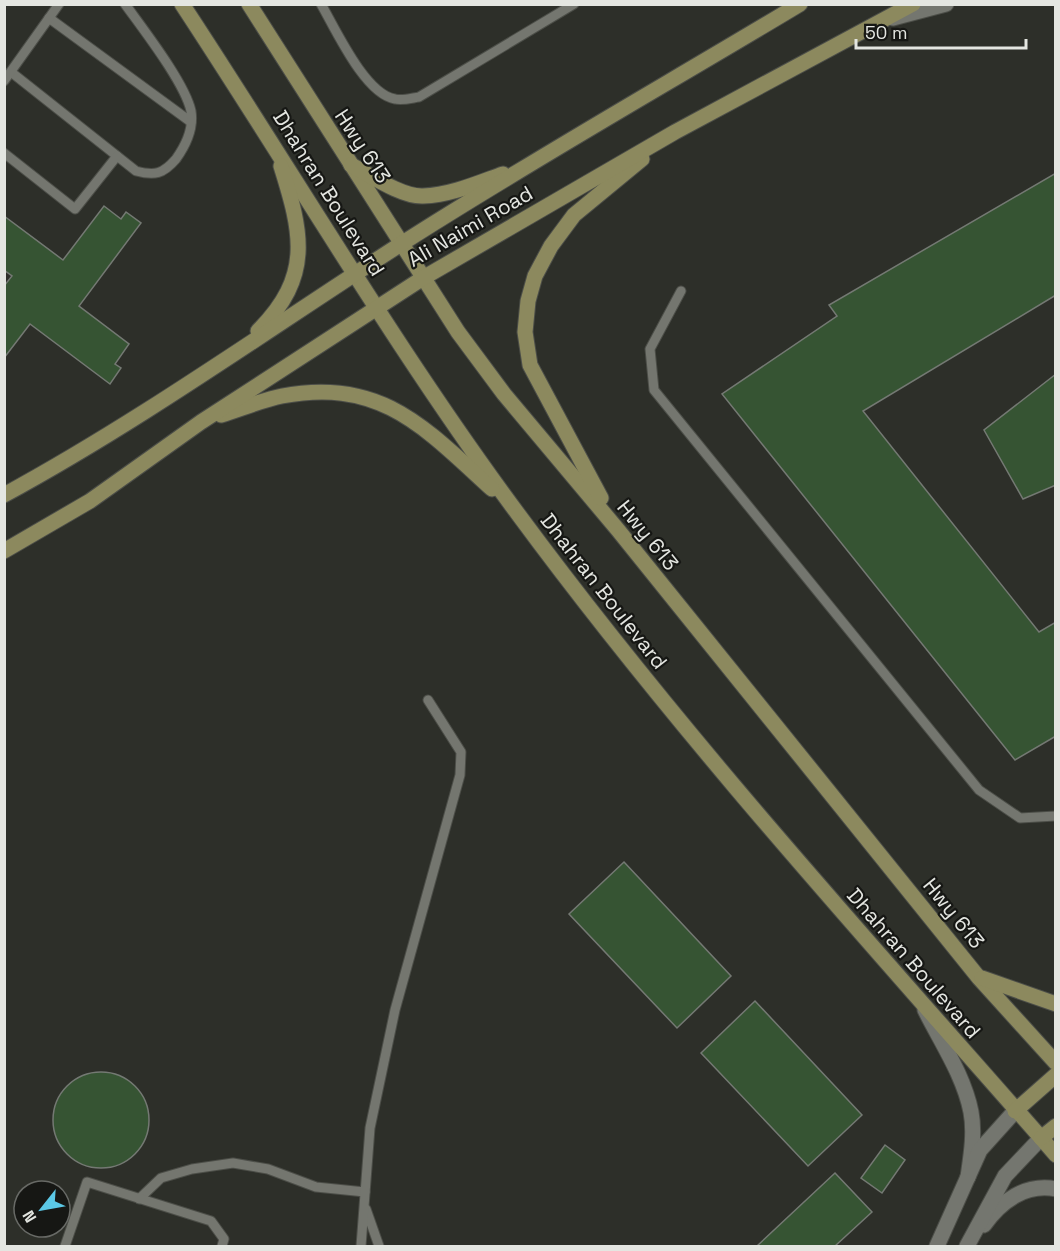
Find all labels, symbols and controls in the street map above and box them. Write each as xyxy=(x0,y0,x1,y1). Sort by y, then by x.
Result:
scale bar xyxy=(856,12,1026,50)
text: 50 m xyxy=(865,21,907,44)
street label: Hwy 613 xyxy=(329,104,397,188)
street label: Dhahran Boulevard xyxy=(267,105,391,281)
street label: Ali Naimi Road xyxy=(403,179,537,273)
street label: Hwy 613 xyxy=(611,494,685,576)
street label: Dhahran Boulevard xyxy=(535,508,673,674)
street label: Hwy 613 xyxy=(917,872,991,954)
street label: Dhahran Boulevard xyxy=(841,882,987,1044)
north arrow xyxy=(12,1179,72,1239)
text: N xyxy=(18,1206,41,1226)

